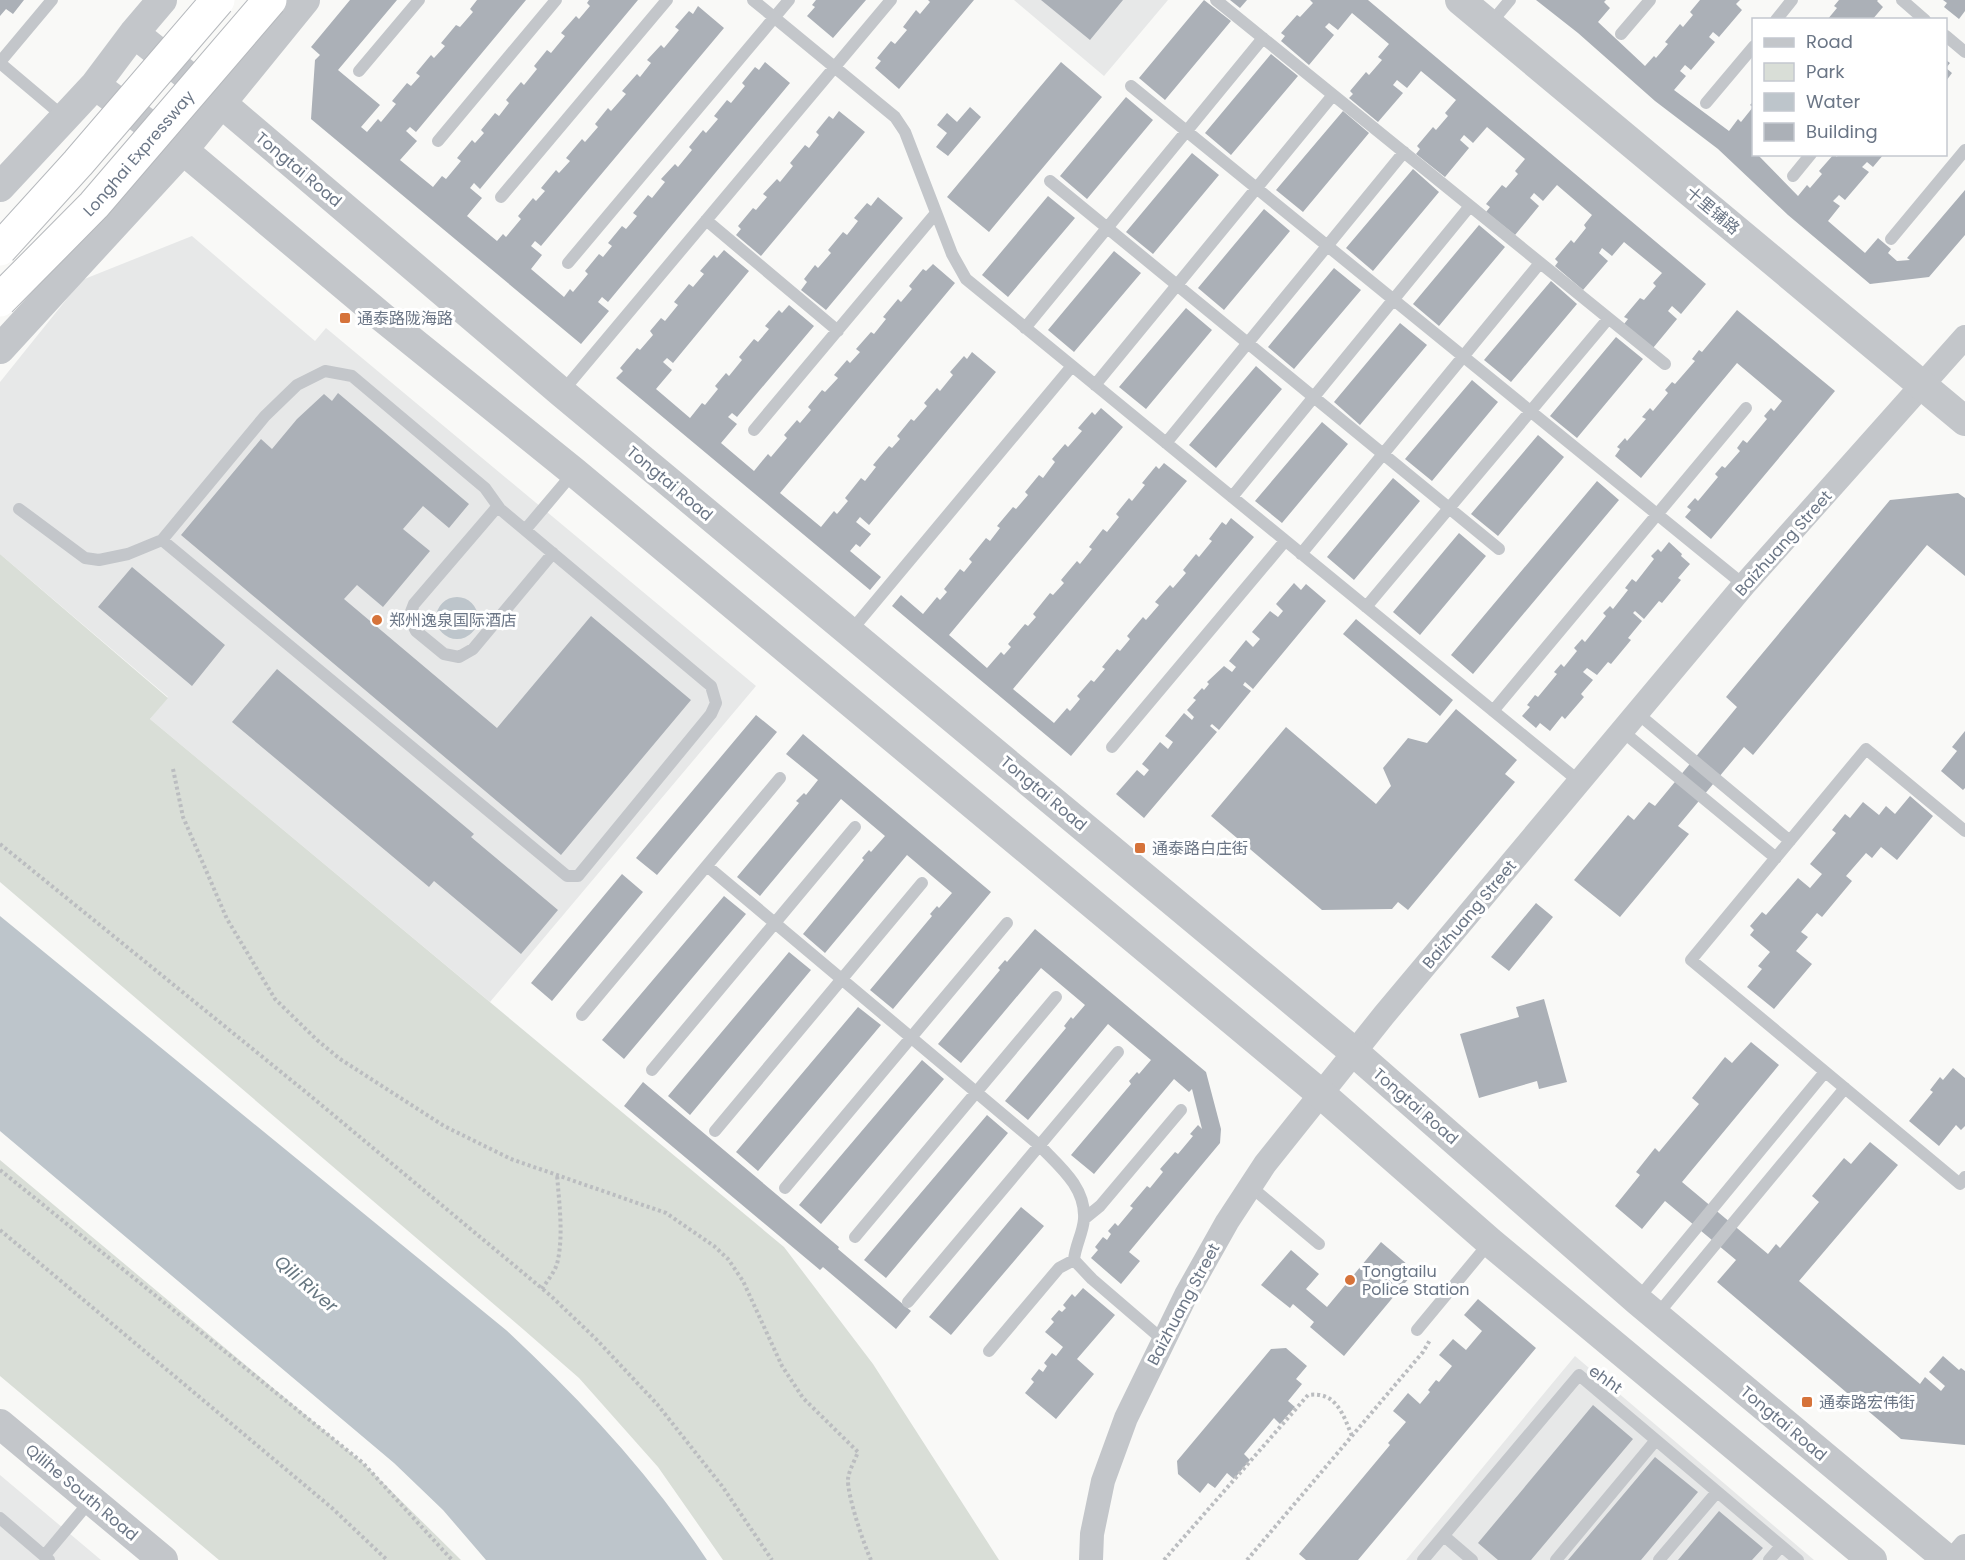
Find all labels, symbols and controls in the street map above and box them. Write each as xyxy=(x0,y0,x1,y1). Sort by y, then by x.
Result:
legend xyxy=(1752,18,1947,156)
text: Road xyxy=(1806,29,1853,54)
text: Park xyxy=(1806,59,1845,84)
street label: Longhai Expressway xyxy=(78,85,200,222)
text: Water xyxy=(1806,89,1860,114)
text: Building xyxy=(1806,119,1878,144)
street label: Tongtai Road xyxy=(251,126,347,212)
street label: 十里铺路 xyxy=(1681,181,1745,240)
place label: 通泰路陇海路 xyxy=(357,307,453,330)
marker: 通泰路陇海路 xyxy=(338,311,352,325)
street label: Tongtai Road xyxy=(622,440,718,526)
street label: Baizhuang Street xyxy=(1730,485,1837,601)
place label: 郑州逸泉国际酒店 xyxy=(389,609,517,632)
marker: 郑州逸泉国际酒店 xyxy=(370,613,384,627)
street label: Tongtai Road xyxy=(996,750,1092,836)
place label: 通泰路白庄街 xyxy=(1152,837,1248,860)
marker: 通泰路白庄街 xyxy=(1133,841,1147,855)
street label: Baizhuang Street xyxy=(1417,855,1522,974)
street label: Tongtai Road xyxy=(1368,1063,1463,1150)
street label: Baizhuang Street xyxy=(1142,1239,1225,1369)
water label: Qili River xyxy=(269,1249,344,1319)
place label: Tongtailu Police Station xyxy=(1362,1260,1470,1301)
marker: Tongtailu Police Station xyxy=(1343,1273,1357,1287)
street label: ehht xyxy=(1584,1359,1627,1399)
street label: Tongtai Road xyxy=(1736,1380,1832,1466)
place label: 通泰路宏伟街 xyxy=(1819,1391,1915,1414)
marker: 通泰路宏伟街 xyxy=(1800,1395,1814,1409)
street label: Qilihe South Road xyxy=(20,1438,143,1546)

